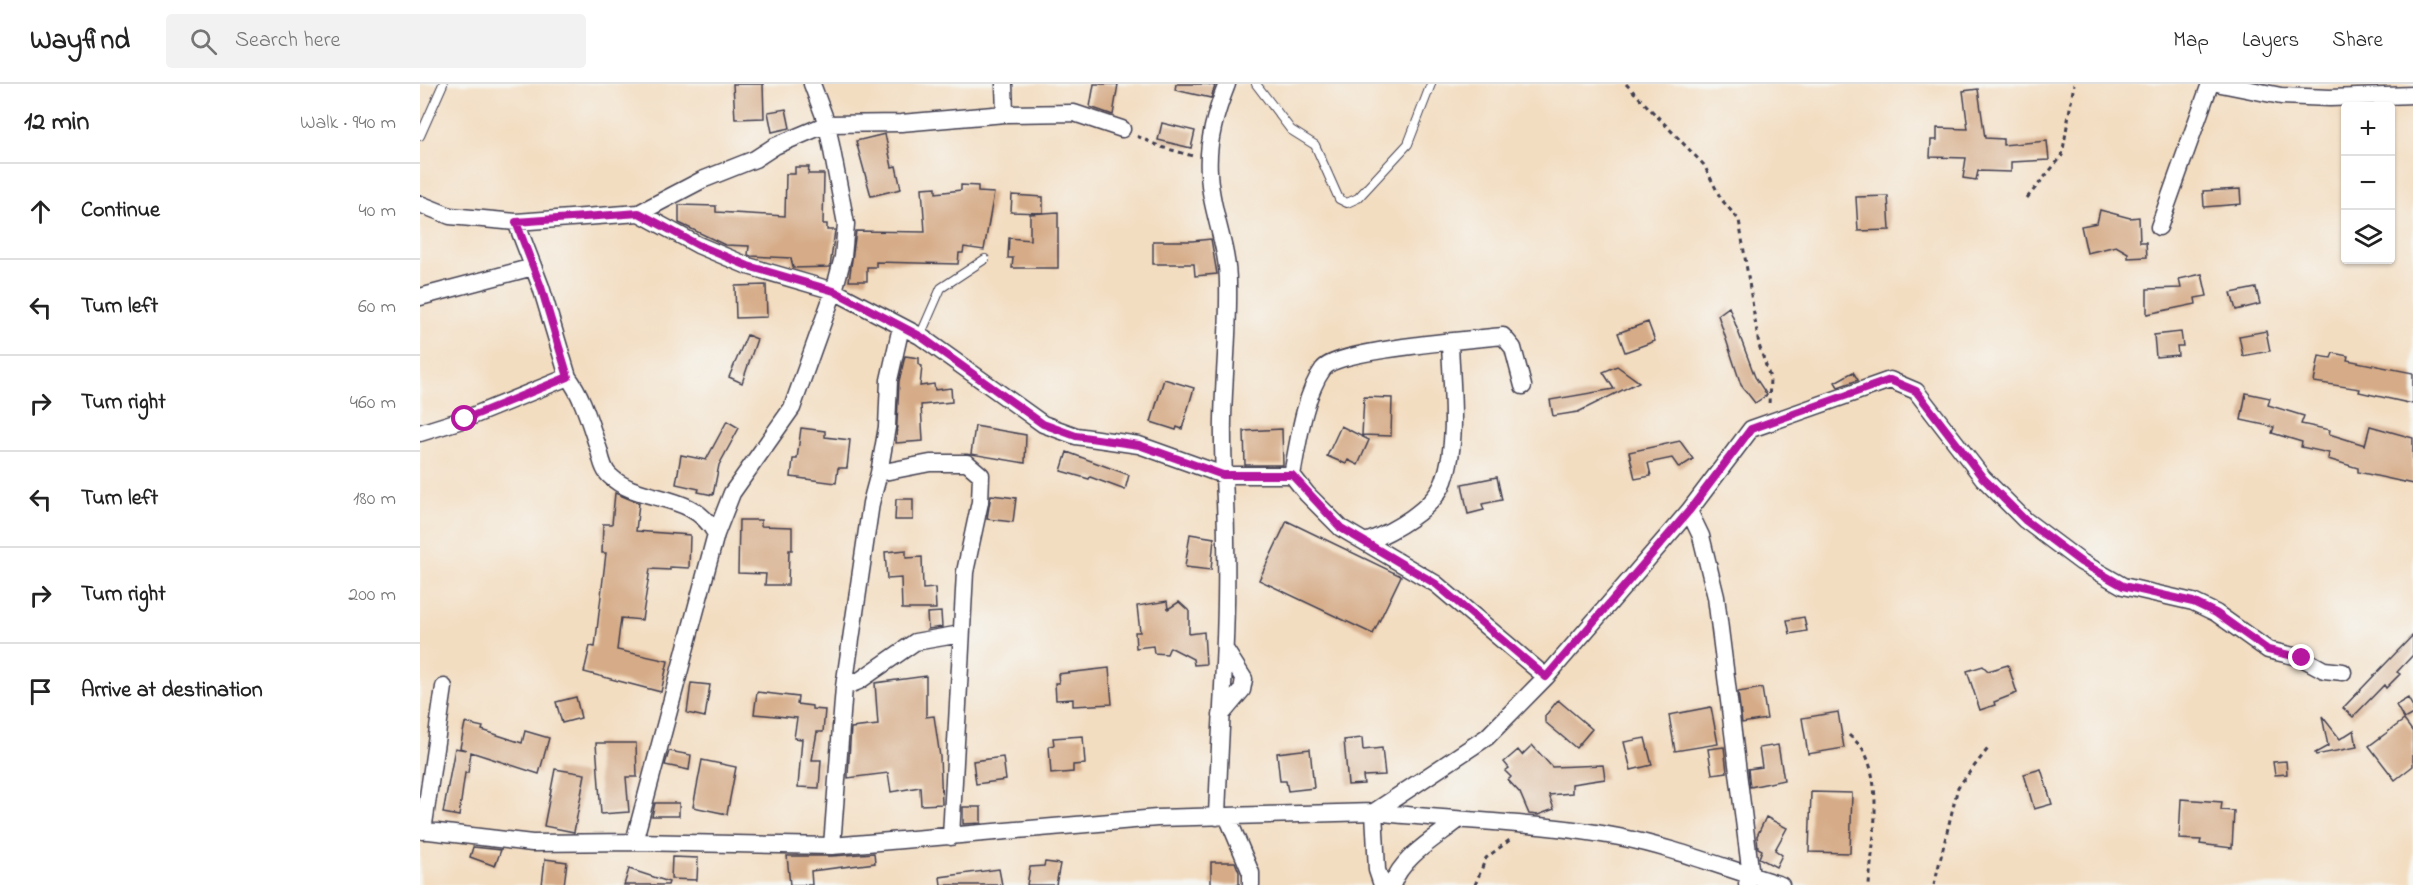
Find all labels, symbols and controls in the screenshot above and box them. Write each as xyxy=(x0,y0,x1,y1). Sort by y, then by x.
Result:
search box xyxy=(166,14,586,68)
text: Wayfind xyxy=(30,21,130,62)
icon: search xyxy=(187,25,220,58)
text: Search here xyxy=(235,25,340,57)
text: Map xyxy=(2173,26,2209,56)
text: Layers xyxy=(2242,26,2299,56)
text: Share xyxy=(2332,26,2383,56)
map controls xyxy=(2341,102,2395,264)
button: + xyxy=(2341,102,2395,156)
text: 12 min xyxy=(24,104,89,142)
text: Walk · 940 m xyxy=(300,109,396,138)
button: − xyxy=(2341,156,2395,210)
icon: ahead xyxy=(24,195,57,228)
text: Continue xyxy=(81,195,160,227)
text: 40 m xyxy=(359,197,396,226)
button: layers xyxy=(2341,210,2395,264)
icon: left xyxy=(24,291,57,324)
text: Turn left xyxy=(81,291,158,323)
text: 60 m xyxy=(358,293,396,322)
icon: right xyxy=(24,387,57,420)
text: Turn right xyxy=(81,387,166,419)
text: 460 m xyxy=(350,389,396,418)
route start xyxy=(451,405,477,431)
icon: left xyxy=(24,483,57,516)
text: Turn left xyxy=(81,483,158,515)
text: 180 m xyxy=(353,485,396,514)
icon: right xyxy=(24,579,57,612)
text: Turn right xyxy=(81,579,166,611)
text: 200 m xyxy=(348,581,396,610)
route end xyxy=(2288,644,2314,670)
icon: arrive xyxy=(24,675,57,708)
text: Arrive at destination xyxy=(81,675,263,707)

